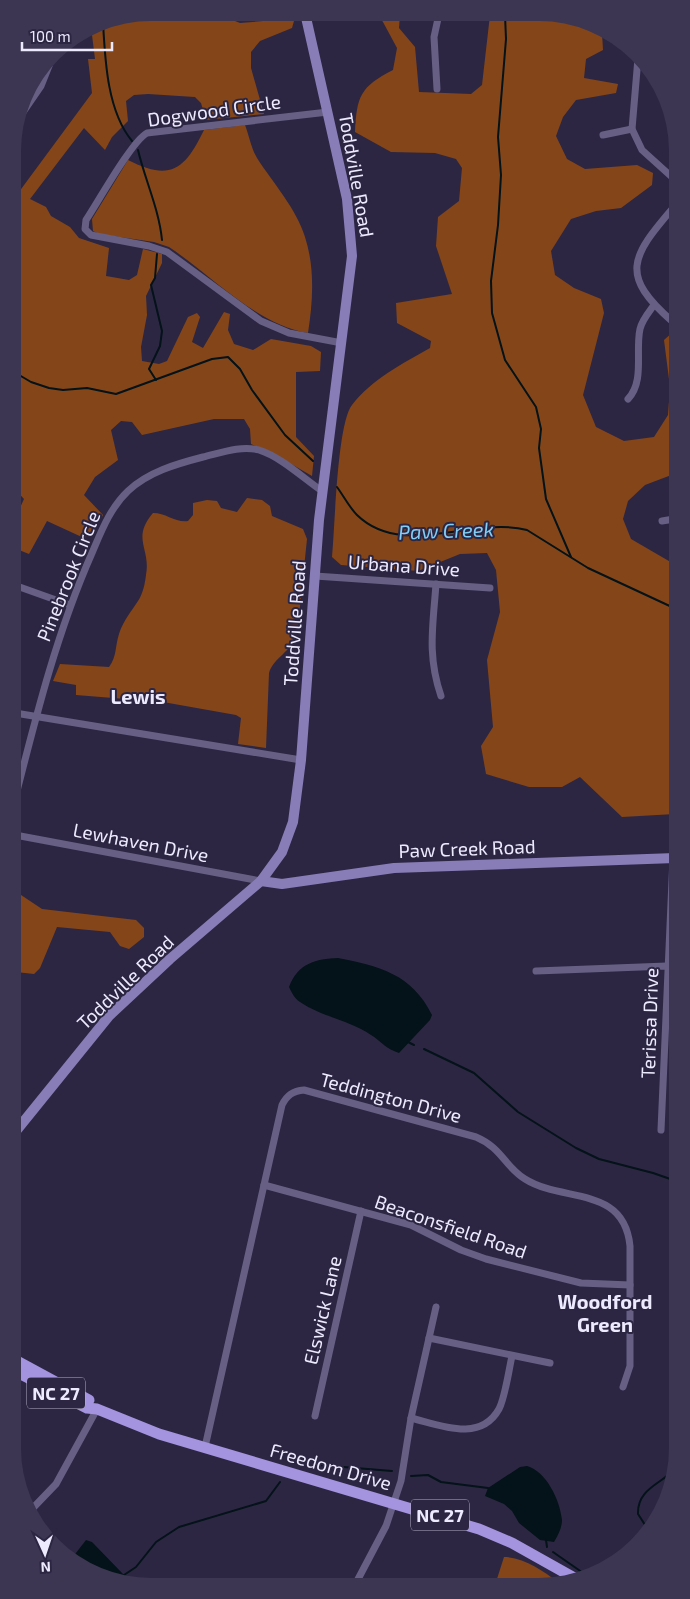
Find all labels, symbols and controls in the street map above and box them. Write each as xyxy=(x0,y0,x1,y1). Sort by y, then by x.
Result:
scale bar xyxy=(22,20,112,52)
text: 100 m xyxy=(30,27,71,45)
street label: Dogwood Circle xyxy=(146,89,282,131)
street label: Toddville Road xyxy=(335,111,379,239)
street label: Pinebrook Circle xyxy=(31,507,105,645)
water label: Paw Creek xyxy=(398,516,494,544)
street label: Urbana Drive xyxy=(347,550,461,580)
street label: Toddville Road xyxy=(278,559,310,687)
district label: Lewis xyxy=(110,684,166,708)
street label: Lewhaven Drive xyxy=(71,818,211,866)
street label: Paw Creek Road xyxy=(398,834,536,862)
street label: Toddville Road xyxy=(72,930,178,1034)
street label: Terissa Drive xyxy=(636,967,662,1079)
street label: Teddington Drive xyxy=(318,1067,464,1127)
street label: Beaconsfield Road xyxy=(372,1189,530,1263)
street label: Elswick Lane xyxy=(298,1253,346,1367)
district label: Woodford Green xyxy=(558,1289,652,1336)
road number: NC 27 xyxy=(27,1378,85,1409)
street label: Freedom Drive xyxy=(268,1438,394,1494)
road number: NC 27 xyxy=(411,1500,469,1530)
north arrow xyxy=(20,1529,70,1579)
text: N xyxy=(40,1559,51,1576)

